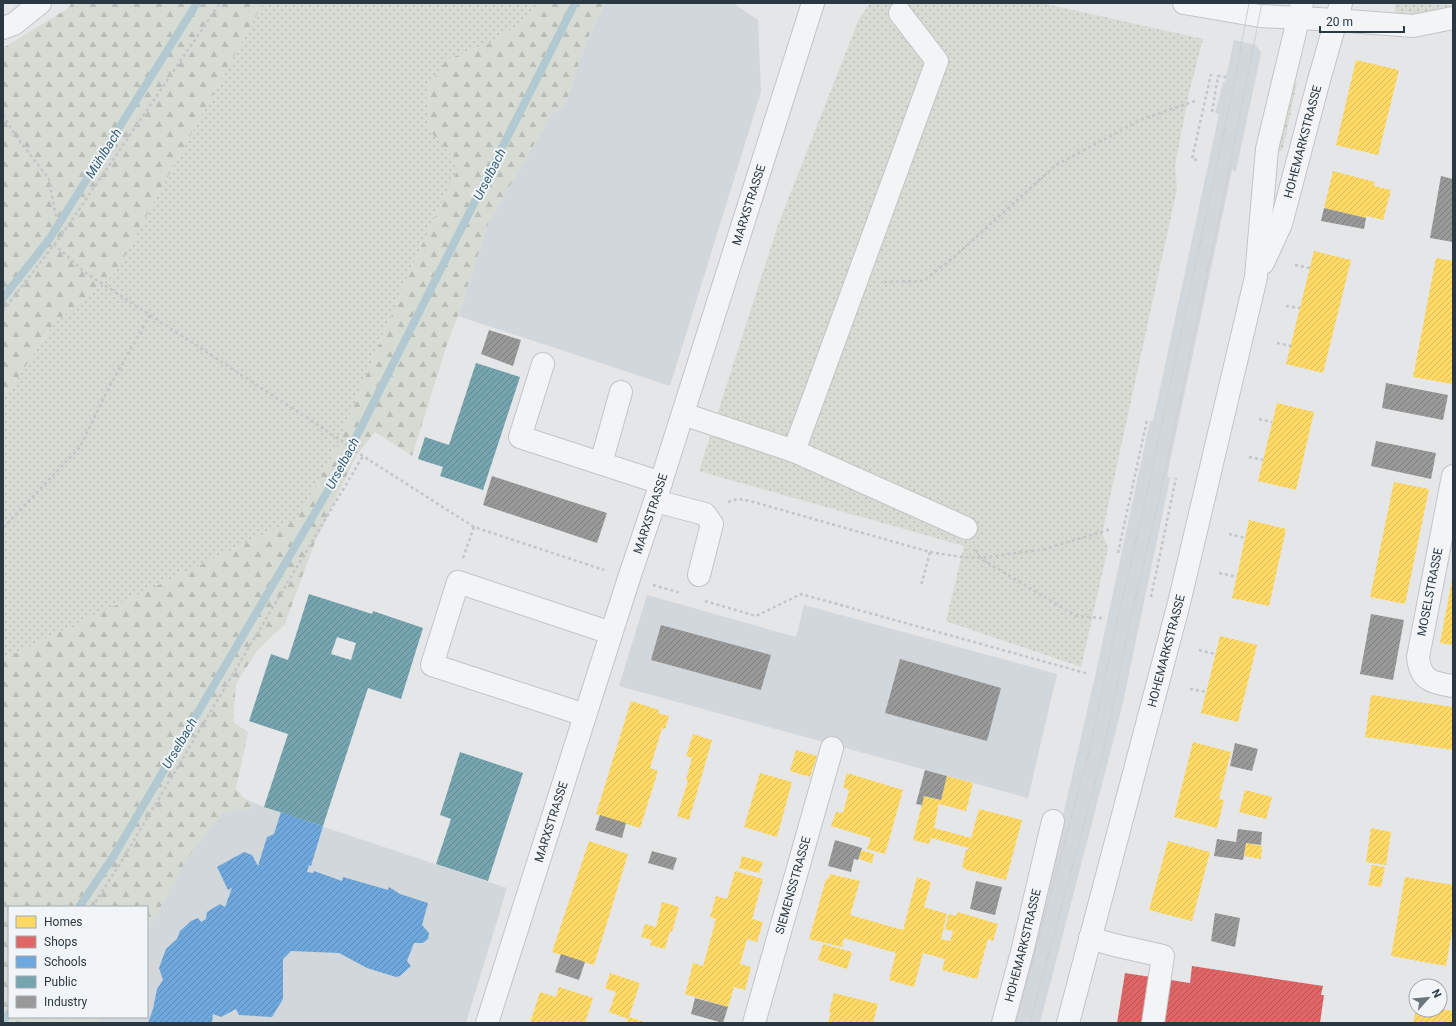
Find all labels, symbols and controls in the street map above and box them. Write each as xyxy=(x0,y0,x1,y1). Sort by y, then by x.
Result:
scale bar xyxy=(1320,8,1404,34)
text: 20 m xyxy=(1326,15,1353,29)
street label: HOHEMARKSTRASSE xyxy=(1281,84,1324,200)
water label: Mühlbach xyxy=(82,126,125,181)
water label: Urselbach xyxy=(470,146,509,203)
street label: MARXSTRASSE xyxy=(730,163,768,247)
water label: Urselbach xyxy=(323,435,362,492)
street label: MARXSTRASSE xyxy=(631,471,670,556)
street label: MOSELSTRASSE xyxy=(1415,546,1445,637)
street label: HOHEMARKSTRASSE xyxy=(1145,593,1188,709)
water label: Urselbach xyxy=(159,715,200,771)
street label: MARXSTRASSE xyxy=(532,780,571,864)
street label: SIEMENSSTRASSE xyxy=(773,835,814,936)
street label: HOHEMARKSTRASSE xyxy=(1002,887,1044,1004)
legend xyxy=(8,906,148,1018)
text: Homes xyxy=(44,915,82,929)
text: Shops xyxy=(44,935,78,949)
text: Schools xyxy=(44,955,87,969)
text: Public xyxy=(44,975,77,989)
north arrow xyxy=(1408,978,1448,1018)
text: N xyxy=(1429,987,1444,1000)
text: Industry xyxy=(44,995,88,1009)

